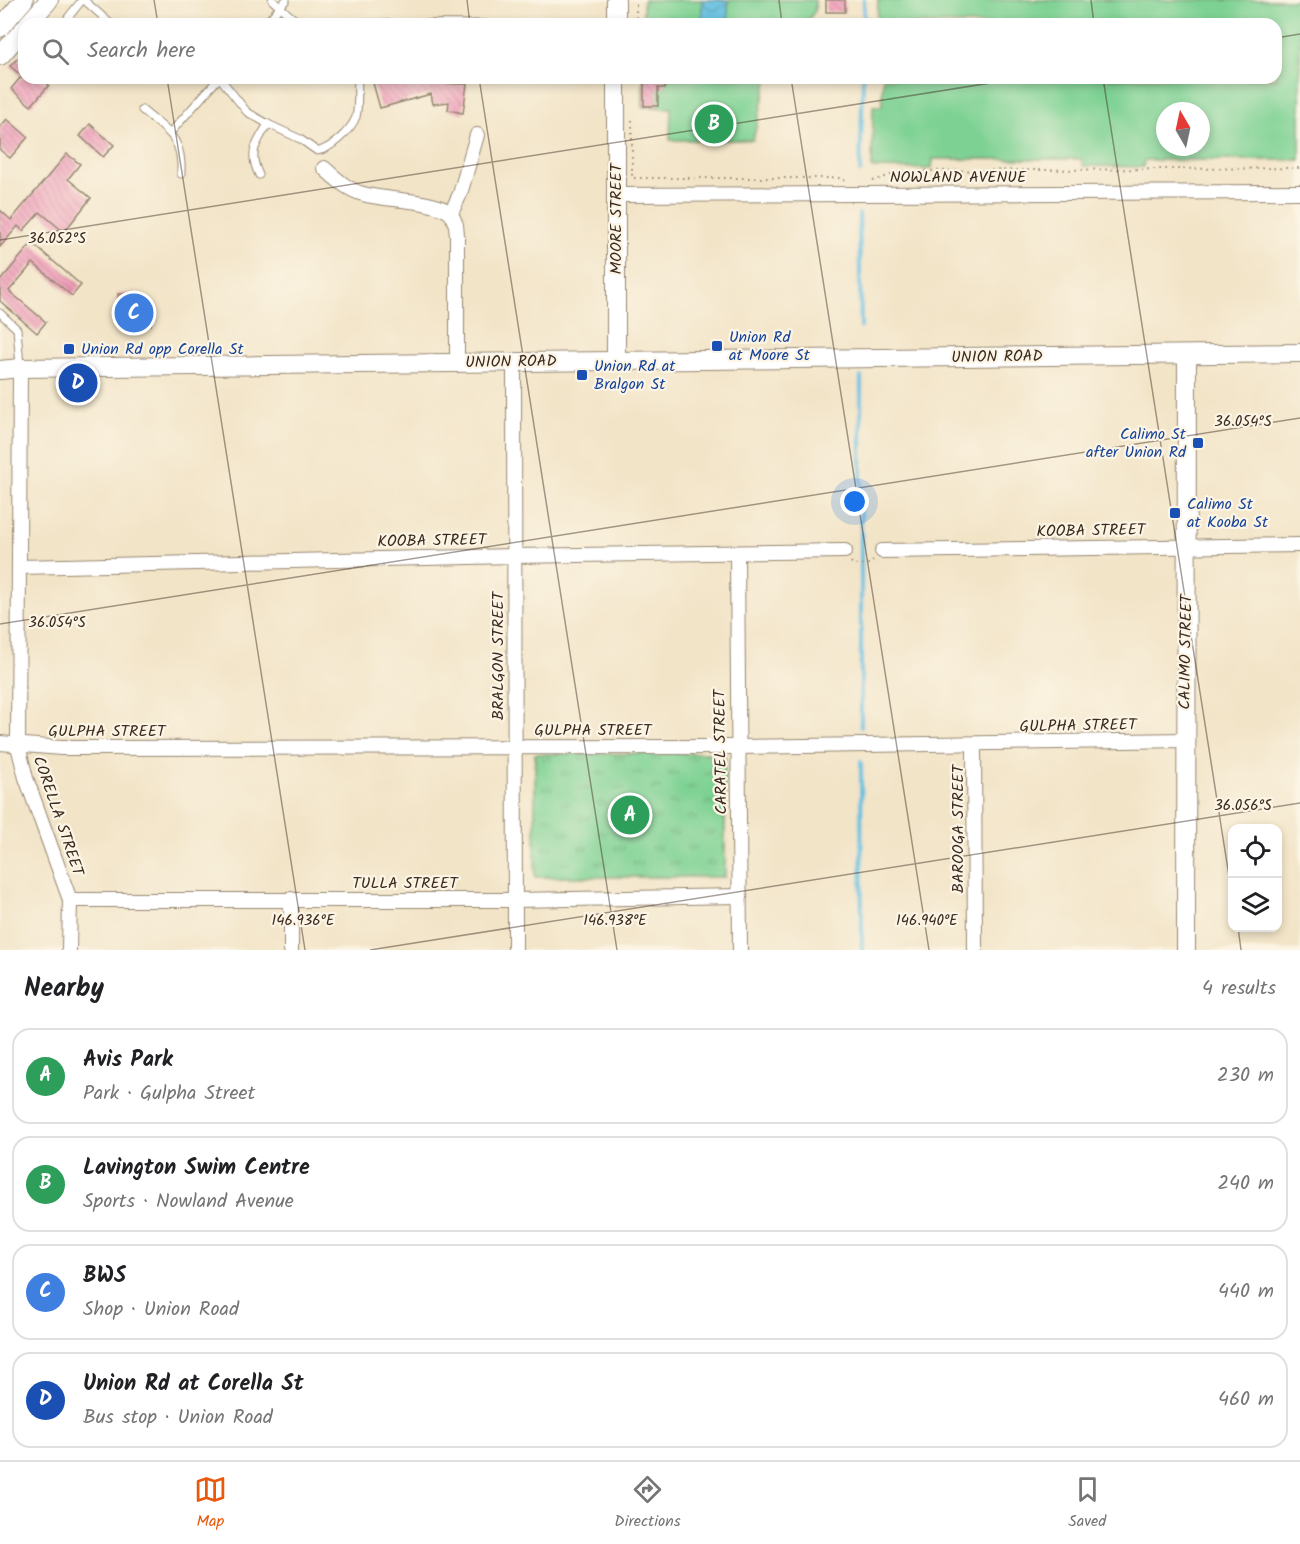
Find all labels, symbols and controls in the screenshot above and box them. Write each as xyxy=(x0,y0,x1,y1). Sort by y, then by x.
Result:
search box xyxy=(18,18,1282,84)
text: Search here xyxy=(87,34,195,69)
icon: search xyxy=(39,35,72,68)
pin: B xyxy=(694,102,734,146)
north arrow xyxy=(1156,102,1210,156)
street label: MOORE STREET xyxy=(604,162,629,275)
street label: NOWLAND AVENUE xyxy=(890,165,1027,190)
text: 36.052°S xyxy=(28,227,86,251)
pin: C xyxy=(114,290,154,336)
place label: Union Rd at Moore St xyxy=(729,325,811,368)
place label: Union Rd opp Corella St xyxy=(81,337,244,362)
marker: Union Rd at Moore St xyxy=(710,339,724,353)
marker: Union Rd opp Corella St xyxy=(62,342,76,356)
street label: UNION ROAD xyxy=(951,344,1043,370)
street label: UNION ROAD xyxy=(465,349,557,375)
place label: Union Rd at Bralgon St xyxy=(594,354,676,397)
pin: D xyxy=(58,360,98,406)
marker: Union Rd at Bralgon St xyxy=(575,368,589,382)
text: 36.054°S xyxy=(1214,410,1272,434)
place label: Calimo St after Union Rd xyxy=(1086,422,1187,465)
marker: Calimo St after Union Rd xyxy=(1191,436,1205,450)
your location xyxy=(840,487,869,516)
place label: Calimo St at Kooba St xyxy=(1187,492,1269,535)
marker: Calimo St at Kooba St xyxy=(1168,506,1182,520)
street label: KOOBA STREET xyxy=(1036,518,1147,544)
street label: KOOBA STREET xyxy=(377,528,488,554)
street label: BRALGON STREET xyxy=(486,590,511,720)
street label: CALIMO STREET xyxy=(1172,593,1200,710)
text: 36.054°S xyxy=(28,611,86,635)
street label: CARATEL STREET xyxy=(707,688,735,815)
street label: GULPHA STREET xyxy=(1019,712,1138,740)
street label: GULPHA STREET xyxy=(534,718,653,743)
street label: GULPHA STREET xyxy=(48,719,167,744)
street label: CORELLA STREET xyxy=(26,753,91,881)
street label: BAROOGA STREET xyxy=(946,763,971,893)
pin: A xyxy=(610,792,650,838)
text: 36.056°S xyxy=(1214,794,1272,818)
map controls xyxy=(1228,824,1282,932)
button: locate xyxy=(1228,824,1282,878)
street label: TULLA STREET xyxy=(352,871,459,896)
button: layers xyxy=(1228,878,1282,932)
text: 146.936°E xyxy=(272,909,336,933)
text: 146.938°E xyxy=(583,909,648,933)
text: 146.940°E xyxy=(896,909,959,933)
text: Nearby xyxy=(24,968,104,1010)
text: 4 results xyxy=(1202,973,1276,1005)
text: Avis Park xyxy=(83,1043,173,1078)
text: A xyxy=(39,1060,52,1092)
text: 230 m xyxy=(1217,1060,1274,1092)
text: Park · Gulpha Street xyxy=(83,1078,255,1110)
text: Lavington Swim Centre xyxy=(83,1151,310,1186)
text: B xyxy=(39,1168,52,1200)
text: 240 m xyxy=(1217,1168,1274,1200)
text: Sports · Nowland Avenue xyxy=(83,1186,294,1218)
text: BWS xyxy=(83,1259,126,1294)
text: C xyxy=(39,1276,52,1308)
text: 440 m xyxy=(1218,1276,1274,1308)
text: Shop · Union Road xyxy=(83,1294,239,1326)
text: Union Rd at Corella St xyxy=(83,1367,304,1402)
text: D xyxy=(39,1384,52,1416)
text: 460 m xyxy=(1218,1384,1274,1416)
text: Bus stop · Union Road xyxy=(83,1402,273,1434)
tab: Map xyxy=(194,1473,227,1534)
tab: Directions xyxy=(614,1473,681,1534)
tab: Saved xyxy=(1068,1473,1106,1534)

